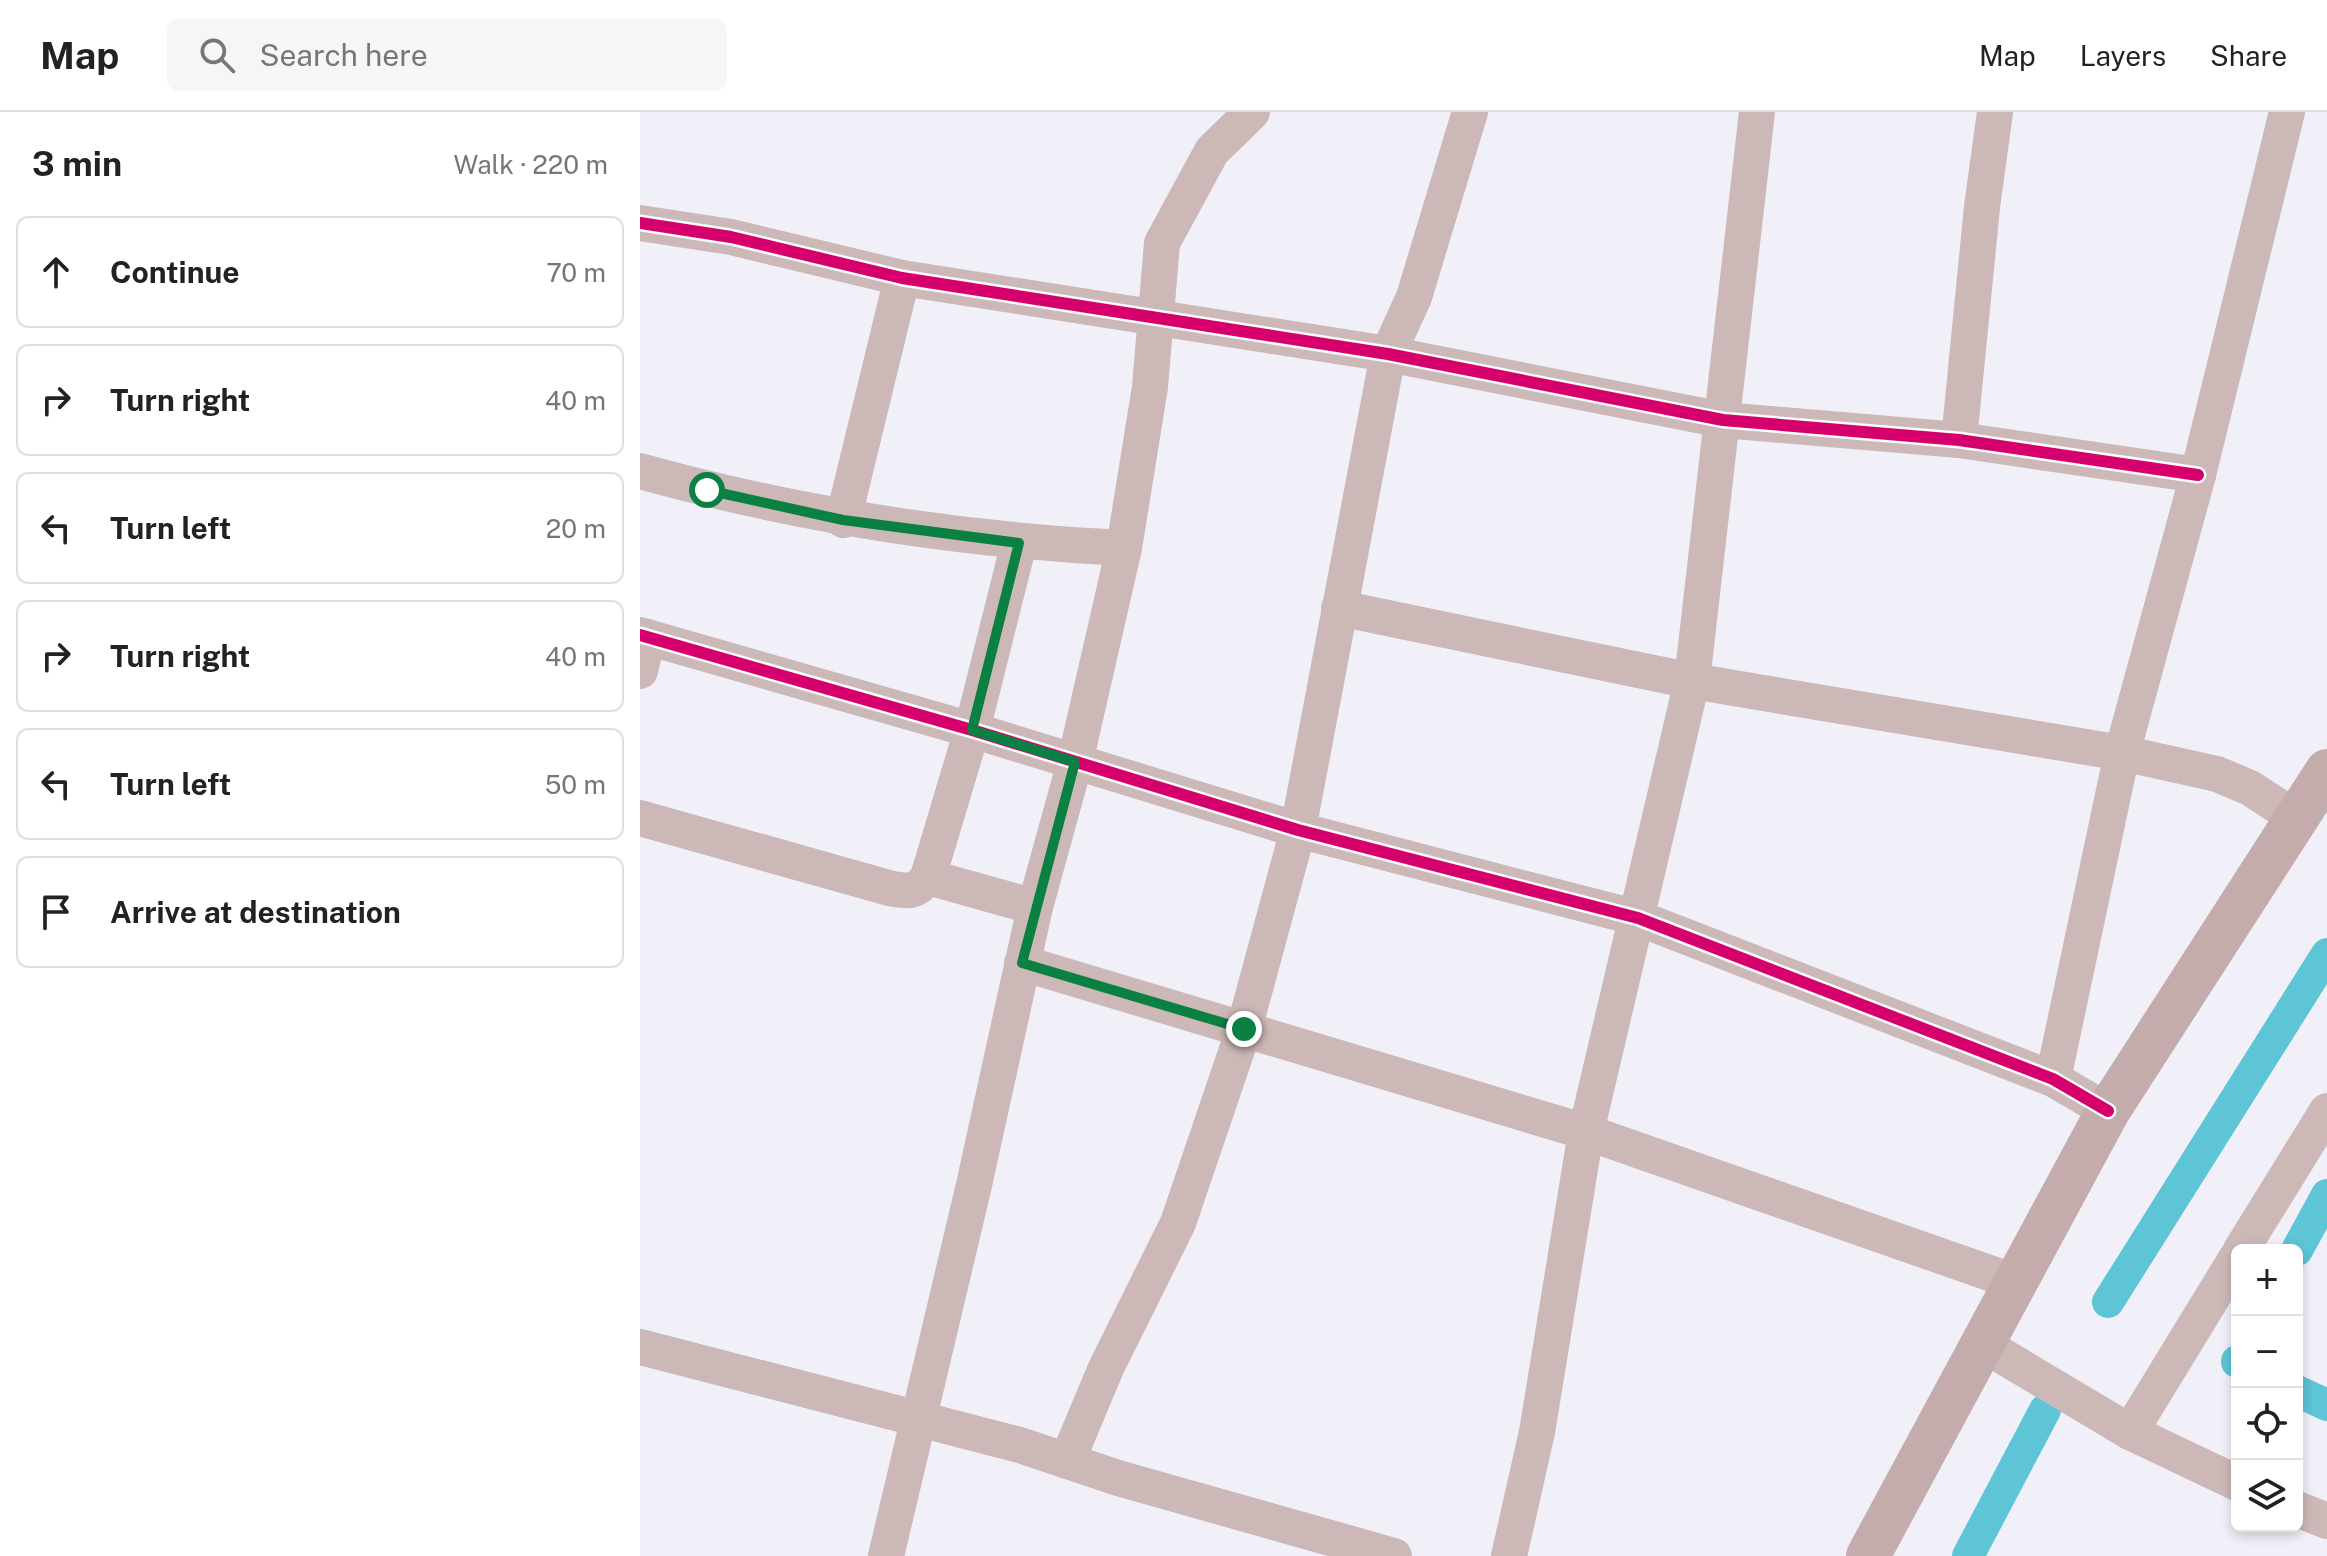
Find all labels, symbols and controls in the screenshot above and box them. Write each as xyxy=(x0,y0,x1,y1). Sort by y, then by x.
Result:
search box xyxy=(167,19,727,91)
text: Map xyxy=(40,33,119,78)
icon: search xyxy=(195,33,239,77)
text: Search here xyxy=(259,37,428,73)
text: Map xyxy=(1979,39,2036,72)
text: Layers xyxy=(2080,39,2166,72)
text: Share xyxy=(2210,39,2287,72)
text: 3 min xyxy=(32,144,122,184)
text: Walk · 220 m xyxy=(453,149,608,180)
icon: ahead xyxy=(34,250,78,294)
text: Continue xyxy=(110,254,240,290)
text: 70 m xyxy=(546,257,606,288)
icon: right xyxy=(34,378,78,422)
text: Turn right xyxy=(110,382,250,418)
text: 40 m xyxy=(545,385,606,416)
route start xyxy=(689,472,725,508)
icon: left xyxy=(34,506,78,550)
text: Turn left xyxy=(110,510,231,546)
text: 20 m xyxy=(546,513,606,544)
icon: right xyxy=(34,634,78,678)
text: Turn right xyxy=(110,638,250,674)
text: 40 m xyxy=(545,641,606,672)
icon: left xyxy=(34,762,78,806)
text: Turn left xyxy=(110,766,231,802)
text: 50 m xyxy=(545,769,606,800)
icon: arrive xyxy=(34,890,78,934)
text: Arrive at destination xyxy=(110,894,401,930)
route end xyxy=(1226,1011,1262,1047)
map controls xyxy=(2231,1244,2303,1532)
button: + xyxy=(2231,1244,2303,1316)
button: − xyxy=(2231,1316,2303,1388)
button: locate xyxy=(2231,1388,2303,1460)
button: layers xyxy=(2231,1460,2303,1532)

